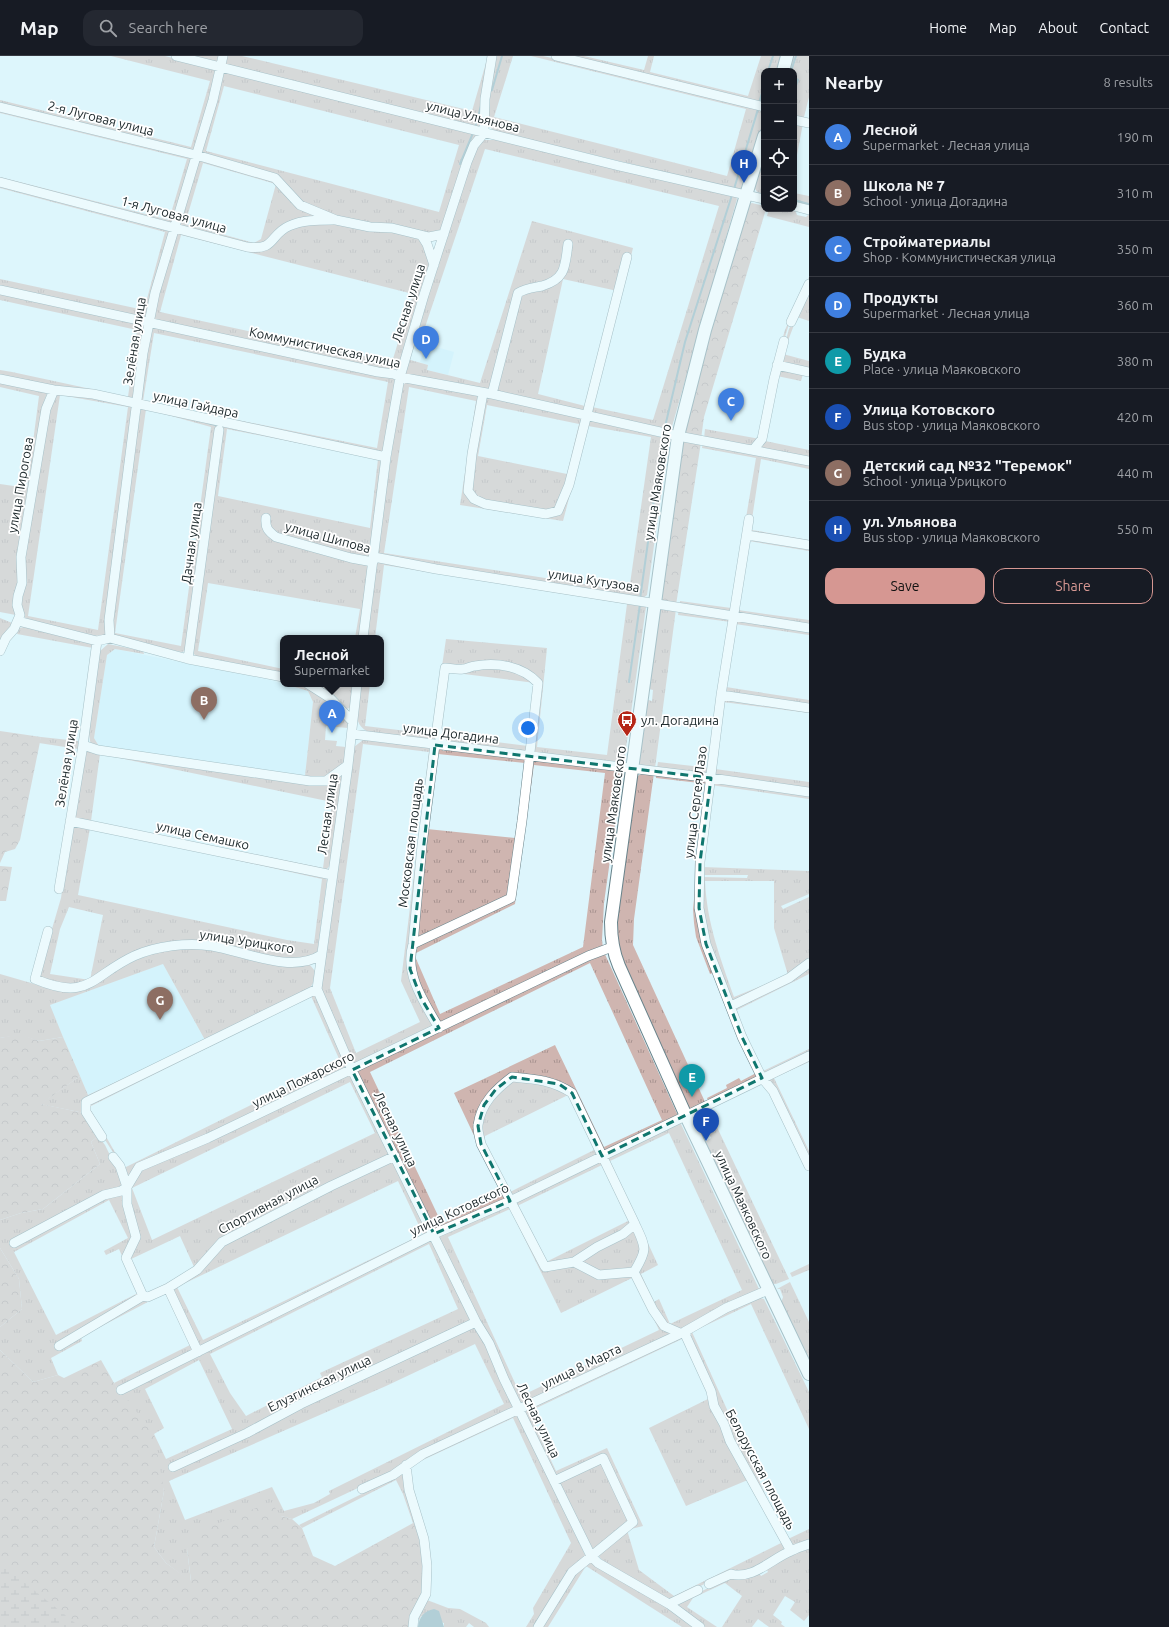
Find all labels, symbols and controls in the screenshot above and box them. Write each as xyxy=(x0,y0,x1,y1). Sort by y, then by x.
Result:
search box xyxy=(83,10,363,46)
text: Map xyxy=(20,17,59,39)
icon: search xyxy=(97,17,119,39)
text: Search here xyxy=(129,19,208,36)
text: Home xyxy=(929,20,967,36)
text: Map xyxy=(989,20,1017,36)
text: About xyxy=(1039,20,1078,36)
text: Contact xyxy=(1100,20,1149,36)
map controls xyxy=(761,68,797,212)
button: + xyxy=(761,68,797,104)
text: Nearby xyxy=(825,73,883,92)
text: 8 results xyxy=(1103,75,1153,89)
street label: 2-я Луговая улица xyxy=(47,98,155,138)
street label: улица Ульянова xyxy=(425,98,521,134)
button: − xyxy=(761,104,797,140)
text: Лесной xyxy=(863,121,918,138)
text: A xyxy=(833,130,843,144)
text: 190 m xyxy=(1117,130,1153,144)
text: Supermarket · Лесная улица xyxy=(863,138,1030,152)
button: locate xyxy=(761,140,797,176)
pin: H xyxy=(731,150,757,183)
button: layers xyxy=(761,176,797,212)
text: Школа № 7 xyxy=(863,177,945,194)
text: B xyxy=(834,186,842,200)
text: 310 m xyxy=(1117,186,1153,200)
street label: 1-я Луговая улица xyxy=(120,193,228,235)
text: School · улица Догадина xyxy=(863,194,1008,208)
text: Стройматериалы xyxy=(863,233,991,250)
text: C xyxy=(834,242,842,256)
text: 350 m xyxy=(1117,242,1153,256)
text: Shop · Коммунистическая улица xyxy=(863,250,1056,264)
street label: Лесная улица xyxy=(389,262,427,344)
text: Продукты xyxy=(863,289,938,306)
street label: Зелёная улица xyxy=(120,296,148,386)
text: D xyxy=(833,298,843,312)
text: 360 m xyxy=(1117,298,1153,312)
text: Supermarket · Лесная улица xyxy=(863,306,1030,320)
street label: Коммунистическая улица xyxy=(248,324,402,370)
pin: D xyxy=(413,326,439,359)
text: Будка xyxy=(863,345,906,362)
text: E xyxy=(834,354,842,368)
text: 380 m xyxy=(1117,354,1153,368)
text: Place · улица Маяковского xyxy=(863,362,1021,376)
street label: улица Гайдара xyxy=(152,388,240,420)
pin: C xyxy=(718,388,744,421)
text: Улица Котовского xyxy=(863,401,995,418)
text: F xyxy=(834,410,842,424)
text: 420 m xyxy=(1117,410,1153,424)
text: Bus stop · улица Маяковского xyxy=(863,418,1040,432)
street label: улица Маяковского xyxy=(641,423,673,541)
street label: улица Пирогова xyxy=(5,436,35,534)
text: Детский сад №32 "Теремок" xyxy=(863,457,1072,474)
text: G xyxy=(834,466,843,480)
text: 440 m xyxy=(1117,466,1153,480)
text: School · улица Урицкого xyxy=(863,474,1007,488)
street label: Дачная улица xyxy=(178,501,204,585)
text: ул. Ульянова xyxy=(863,513,957,530)
street label: улица Шипова xyxy=(284,519,372,555)
text: H xyxy=(833,522,843,536)
text: 550 m xyxy=(1117,522,1153,536)
text: Bus stop · улица Маяковского xyxy=(863,530,1040,544)
street label: улица Кутузова xyxy=(547,566,641,594)
button: Save xyxy=(825,568,985,604)
button: Share xyxy=(993,568,1153,604)
popup xyxy=(280,635,384,687)
text: Лесной xyxy=(294,646,349,663)
text: Supermarket xyxy=(294,663,370,677)
pin: B xyxy=(191,687,217,720)
pin: A xyxy=(319,700,345,733)
bus stop icon: ул. Догадина xyxy=(616,709,638,737)
place label: ул. Догадина xyxy=(641,713,719,727)
street label: Зелёная улица xyxy=(52,718,80,808)
your location xyxy=(518,718,538,738)
street label: улица Догадина xyxy=(402,720,500,746)
street label: улица Маяковского xyxy=(598,745,628,863)
street label: улица Сергея Лазо xyxy=(681,745,709,859)
street label: Лесная улица xyxy=(314,772,340,856)
street label: Московская площадь xyxy=(395,777,425,908)
street label: улица Семашко xyxy=(155,818,251,852)
street label: улица Урицкого xyxy=(199,927,295,955)
pin: G xyxy=(147,987,173,1020)
street label: улица Пожарского xyxy=(250,1048,356,1110)
pin: E xyxy=(679,1064,705,1097)
street label: Лесная улица xyxy=(372,1089,420,1169)
pin: F xyxy=(693,1108,719,1141)
street label: улица Маяковского xyxy=(713,1149,775,1261)
street label: Спортивная улица xyxy=(216,1172,320,1236)
street label: улица Котовского xyxy=(407,1180,511,1238)
street label: улица 8 Марта xyxy=(539,1341,623,1391)
street label: Елузгинская улица xyxy=(265,1352,373,1414)
street label: Лесная улица xyxy=(515,1380,563,1460)
street label: Белорусская площадь xyxy=(723,1407,799,1532)

